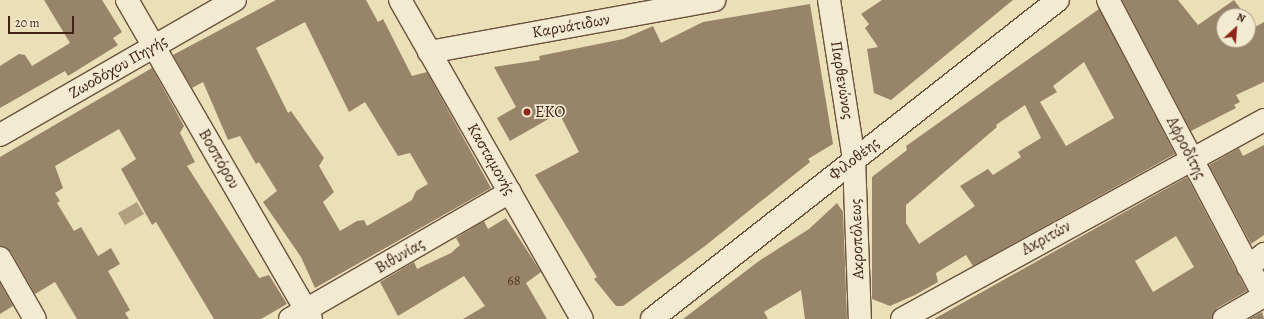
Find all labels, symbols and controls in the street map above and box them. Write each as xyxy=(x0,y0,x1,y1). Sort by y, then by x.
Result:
scale bar xyxy=(10,8,76,34)
north arrow xyxy=(1216,8,1256,48)
text: N xyxy=(1234,9,1248,26)
street label: Καρυάτιδων xyxy=(531,10,611,42)
text: 20 m xyxy=(15,15,39,31)
street label: Ζωοδόχου Πηγής xyxy=(66,31,170,103)
street label: Παρθενώνος xyxy=(826,39,858,121)
place label: EKO xyxy=(535,102,565,122)
marker: EKO xyxy=(522,107,532,117)
street label: Αφροδίτης xyxy=(1162,114,1210,182)
street label: Κασταμονής xyxy=(463,120,519,198)
street label: Βοσπόρου xyxy=(194,126,244,192)
street label: Φιλοθέης xyxy=(825,133,883,185)
street label: Ακροπόλεως xyxy=(846,198,868,280)
street label: Ακριτών xyxy=(1018,217,1074,259)
street label: Βιθυνίας xyxy=(372,234,428,278)
house number: 68 xyxy=(507,273,521,289)

